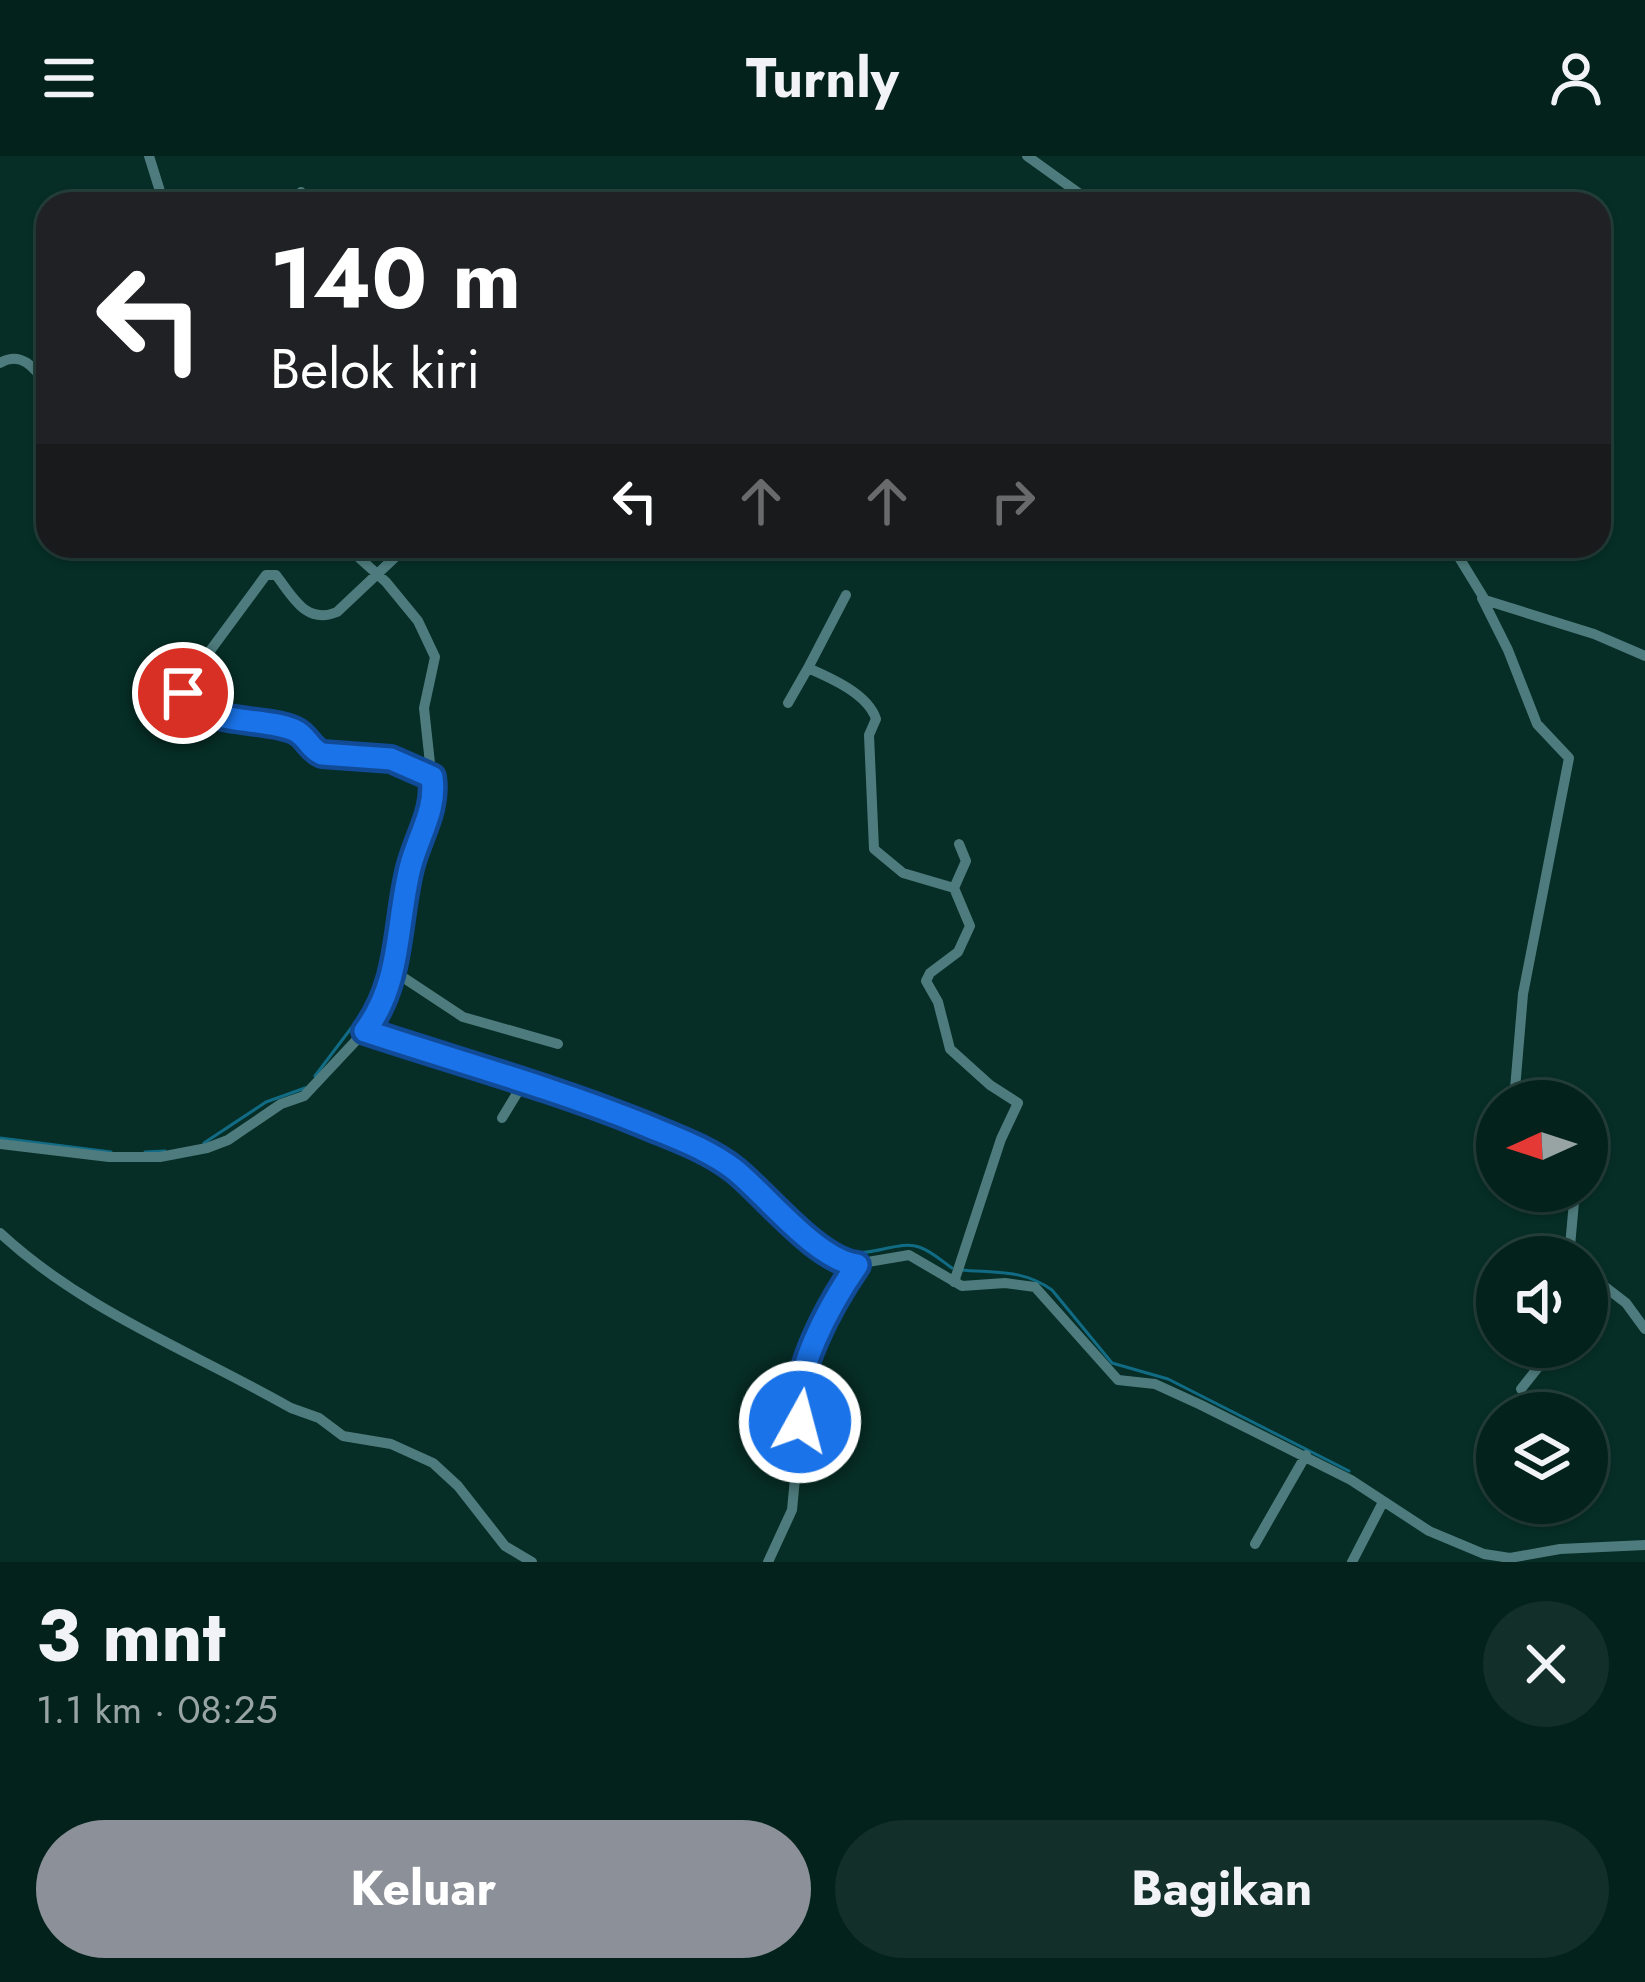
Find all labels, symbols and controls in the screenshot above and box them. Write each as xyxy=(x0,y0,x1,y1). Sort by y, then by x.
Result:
text: Turnly xyxy=(746,39,899,117)
icon: menu xyxy=(36,45,102,111)
icon: person xyxy=(1543,45,1609,111)
text: 140 m xyxy=(270,218,521,340)
icon: left xyxy=(72,240,228,396)
text: Belok kiri xyxy=(270,330,480,408)
icon: left xyxy=(602,468,668,534)
icon: ahead xyxy=(728,468,794,534)
icon: ahead xyxy=(854,468,920,534)
icon: right xyxy=(980,468,1046,534)
pin xyxy=(132,642,234,744)
icon: arrive xyxy=(150,660,216,726)
north arrow xyxy=(1476,1080,1608,1212)
map controls xyxy=(1476,1080,1608,1524)
button: sound xyxy=(1476,1236,1608,1368)
position arrow xyxy=(737,1359,863,1485)
button: layers xyxy=(1476,1392,1608,1524)
text: 3 mnt xyxy=(36,1584,226,1688)
button: close xyxy=(1483,1601,1609,1727)
text: 1.1 km · 08:25 xyxy=(36,1681,278,1738)
button: Keluar xyxy=(36,1820,811,1958)
button: Bagikan xyxy=(835,1820,1609,1958)

